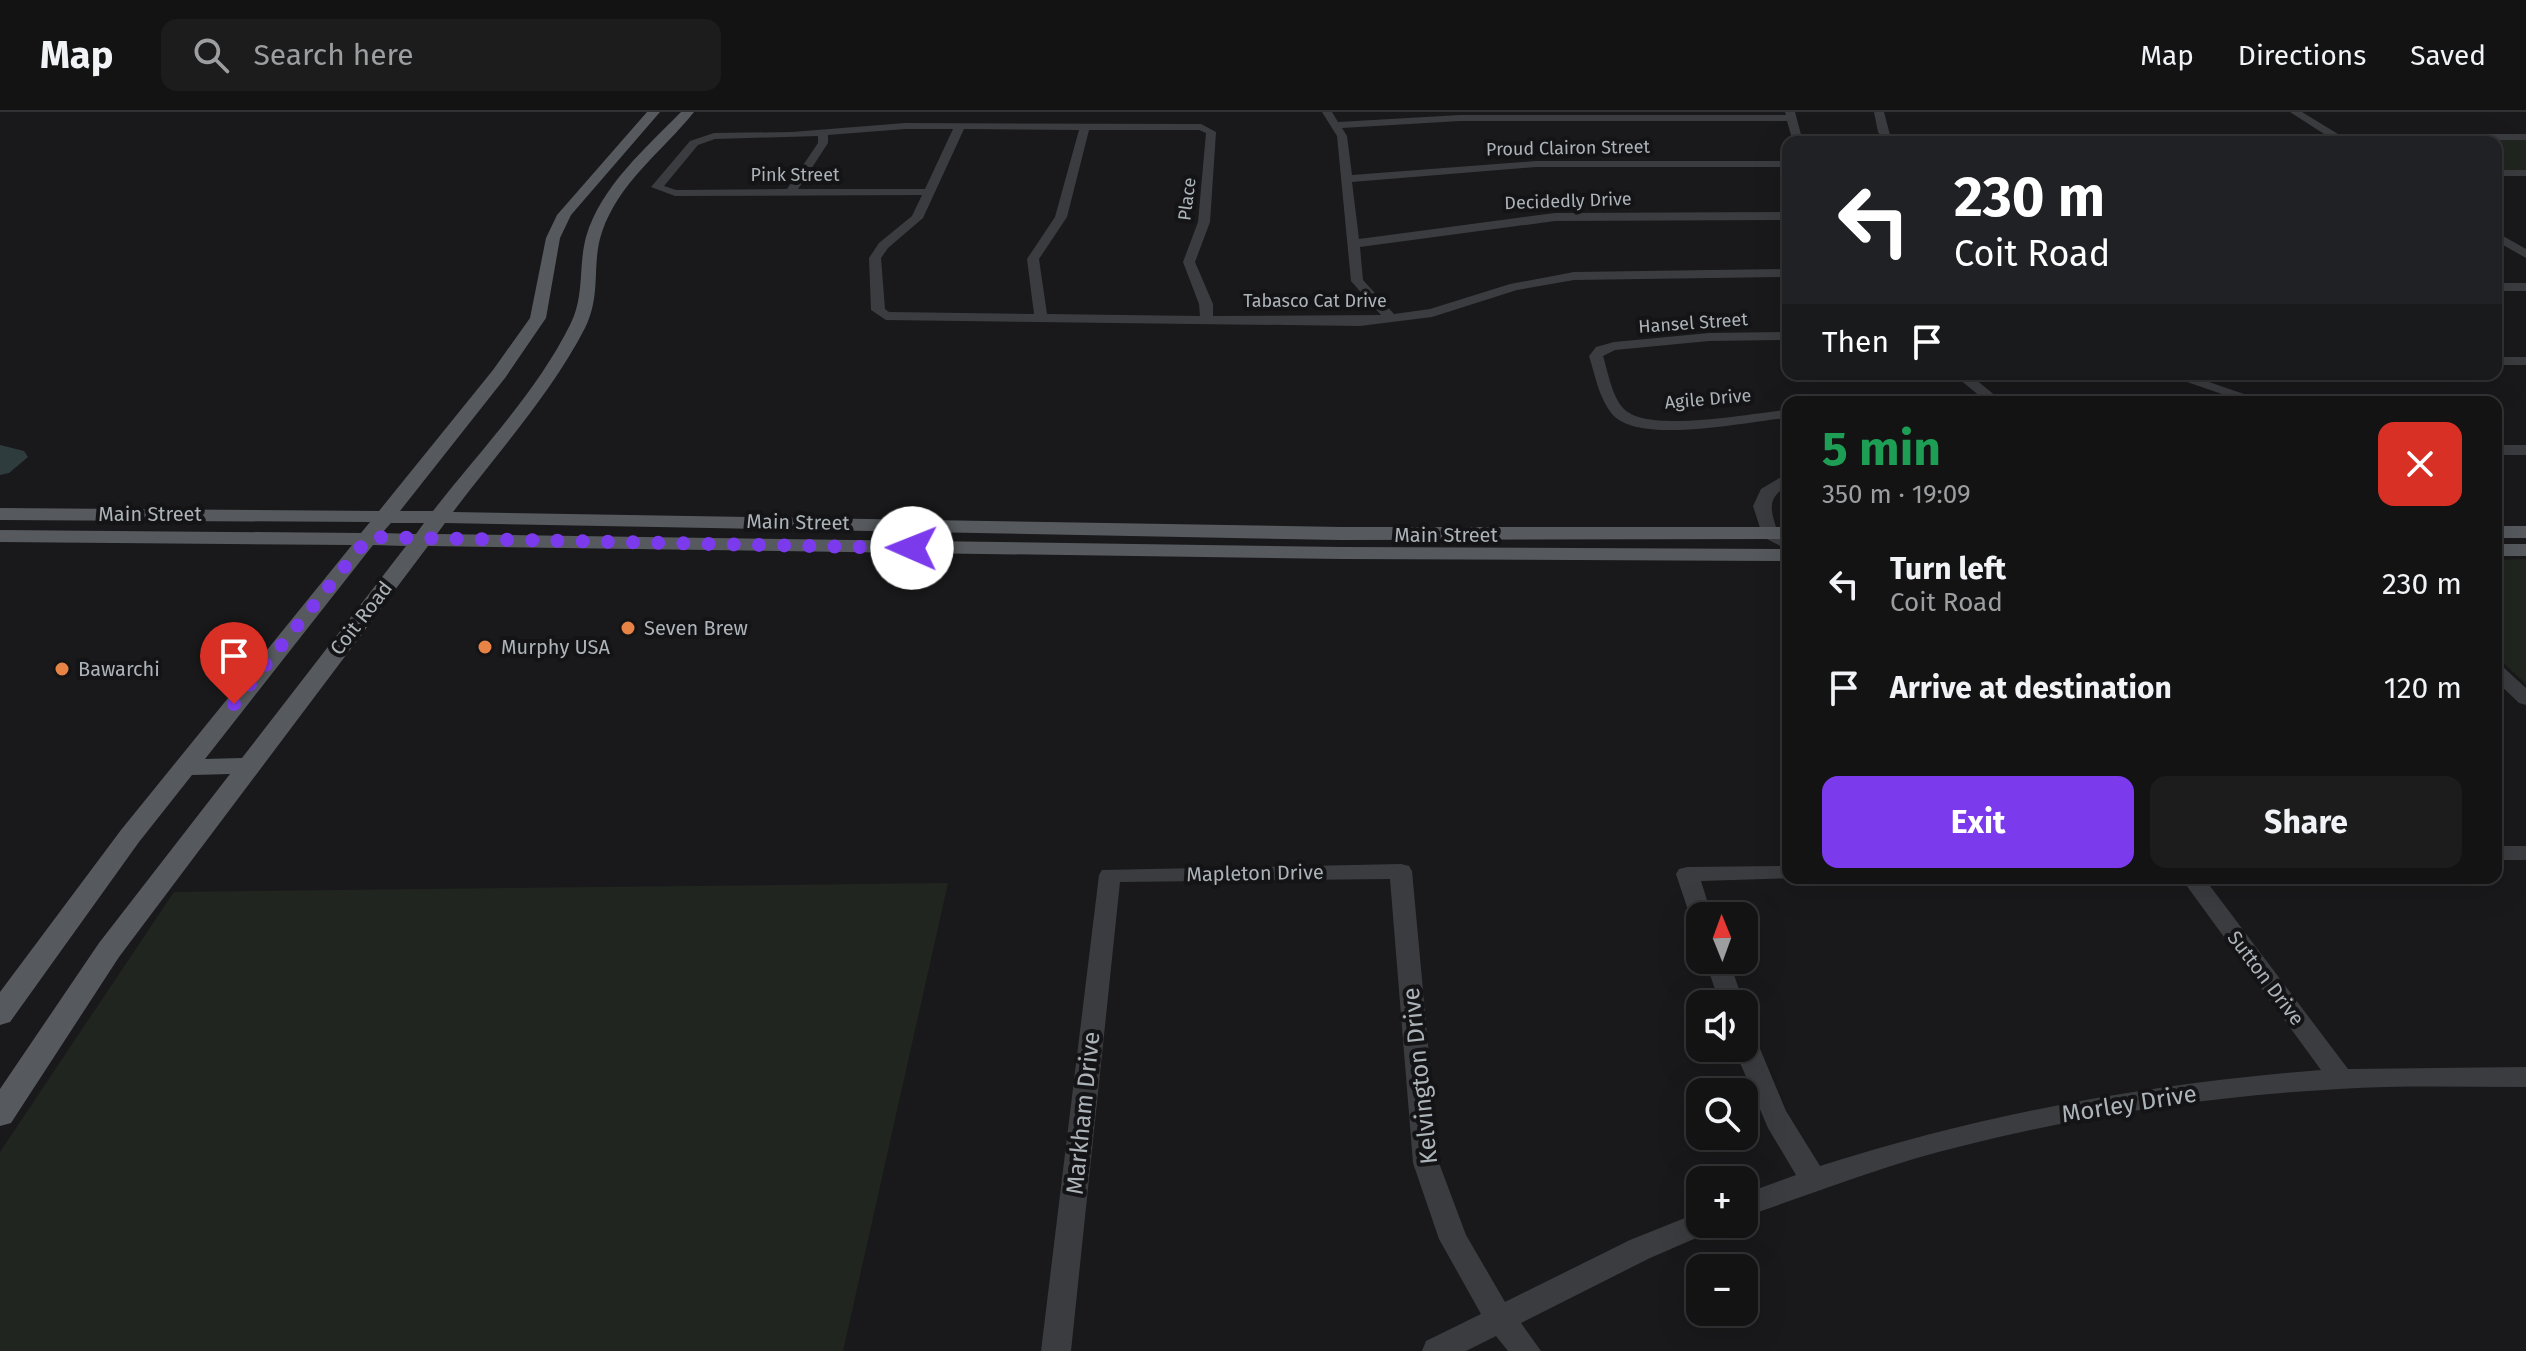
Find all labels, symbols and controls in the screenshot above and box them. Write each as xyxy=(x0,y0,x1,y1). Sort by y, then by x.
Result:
search box xyxy=(161,19,721,91)
text: Map xyxy=(40,32,113,78)
icon: search xyxy=(189,33,233,77)
text: Search here xyxy=(253,37,414,73)
text: Map xyxy=(2140,39,2194,72)
text: Directions xyxy=(2238,39,2366,72)
text: Saved xyxy=(2410,39,2486,72)
street label: Proud Clairon Street xyxy=(1486,136,1651,160)
street label: Pink Street xyxy=(751,164,840,186)
text: 230 m xyxy=(1954,164,2105,231)
icon: left xyxy=(1822,168,1926,272)
street label: Place xyxy=(1173,176,1201,222)
street label: Decidedly Drive xyxy=(1504,188,1632,214)
text: Coit Road xyxy=(1954,232,2110,276)
street label: Tabasco Cat Drive xyxy=(1243,290,1387,312)
street label: Hansel Street xyxy=(1638,308,1749,338)
icon: arrive xyxy=(1905,320,1949,364)
text: Then xyxy=(1822,324,1889,360)
street label: Agile Drive xyxy=(1664,384,1752,414)
text: 5 min xyxy=(1822,420,1941,478)
button: close xyxy=(2378,422,2462,506)
text: 350 m · 19:09 xyxy=(1822,479,1971,510)
street label: Main Street xyxy=(98,502,202,526)
position arrow xyxy=(870,506,954,590)
street label: Main Street xyxy=(746,509,851,535)
street label: Main Street xyxy=(1394,523,1498,547)
text: Turn left xyxy=(1890,551,2006,587)
icon: left xyxy=(1822,562,1866,606)
text: 230 m xyxy=(2382,566,2462,602)
street label: Coit Road xyxy=(325,576,397,660)
text: Coit Road xyxy=(1890,587,2003,618)
place label: Seven Brew xyxy=(644,616,748,640)
marker: Seven Brew xyxy=(619,619,637,637)
pin xyxy=(200,622,268,704)
icon: arrive xyxy=(212,634,256,678)
place label: Murphy USA xyxy=(501,635,610,659)
marker: Murphy USA xyxy=(476,638,494,656)
place label: Bawarchi xyxy=(78,657,160,681)
marker: Bawarchi xyxy=(53,660,71,678)
icon: arrive xyxy=(1822,666,1866,710)
text: Arrive at destination xyxy=(1890,670,2172,706)
text: 120 m xyxy=(2384,670,2462,706)
button: Exit xyxy=(1822,776,2134,868)
button: Share xyxy=(2150,776,2462,868)
street label: Mapleton Drive xyxy=(1186,860,1324,886)
north arrow xyxy=(1686,902,1758,974)
map controls xyxy=(1686,902,1758,1326)
street label: Sutton Drive xyxy=(2223,926,2309,1030)
street label: Kelvington Drive xyxy=(1397,986,1443,1166)
button: sound xyxy=(1686,990,1758,1062)
street label: Markham Drive xyxy=(1061,1030,1105,1196)
button: search xyxy=(1686,1078,1758,1150)
street label: Morley Drive xyxy=(2060,1080,2198,1128)
button: + xyxy=(1686,1166,1758,1238)
button: − xyxy=(1686,1254,1758,1326)

